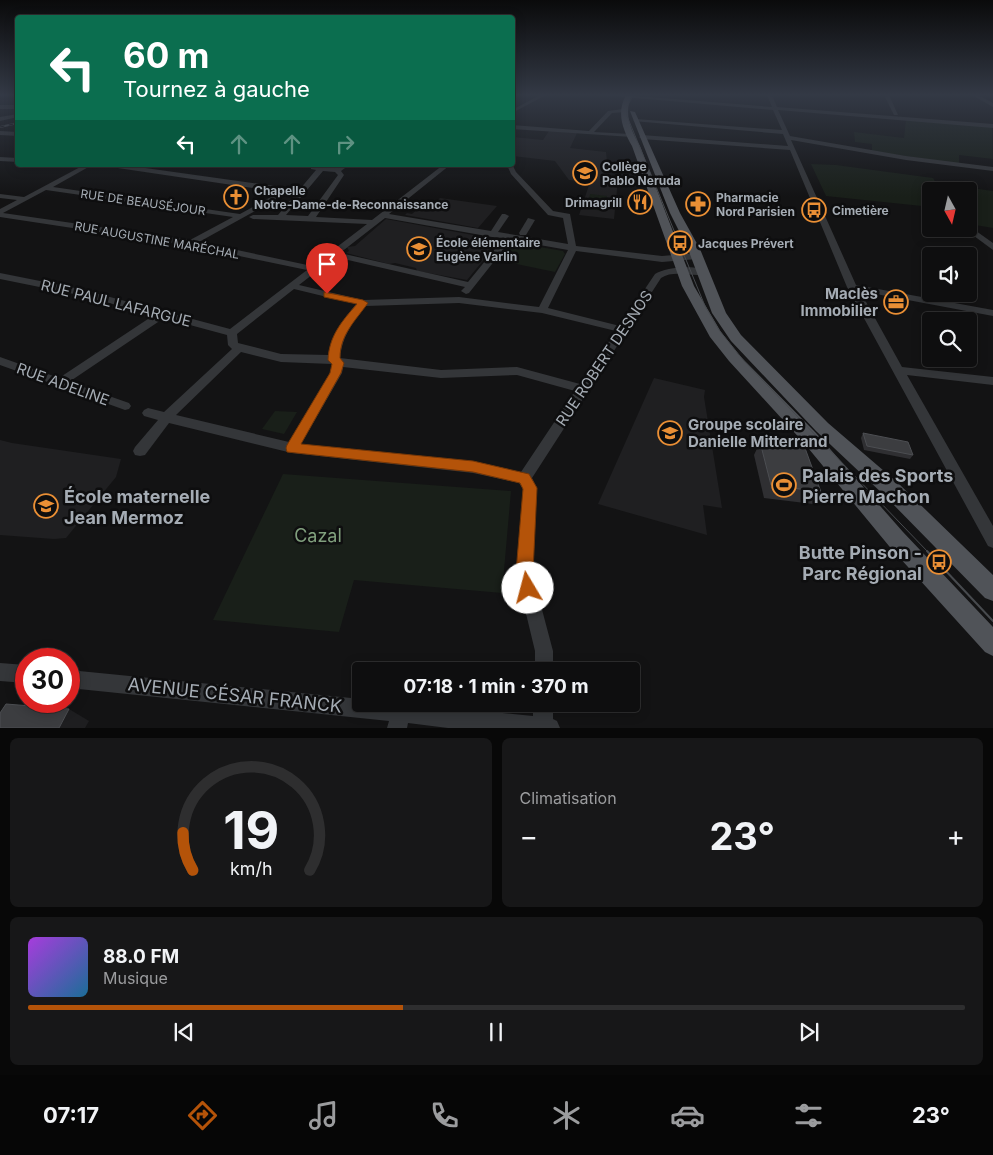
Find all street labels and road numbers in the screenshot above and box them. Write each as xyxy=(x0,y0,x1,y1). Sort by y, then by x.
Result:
street label: RUE DE BEAUSÉJOUR xyxy=(80,186,207,218)
street label: RUE AUGUSTINE MARÉCHAL xyxy=(73,218,241,262)
street label: RUE PAUL LAFARGUE xyxy=(39,275,193,331)
street label: RUE ROBERT DESNOS xyxy=(552,287,656,429)
street label: RUE ADELINE xyxy=(14,358,112,410)
street label: AVENUE CÉSAR FRANCK xyxy=(127,672,343,717)

